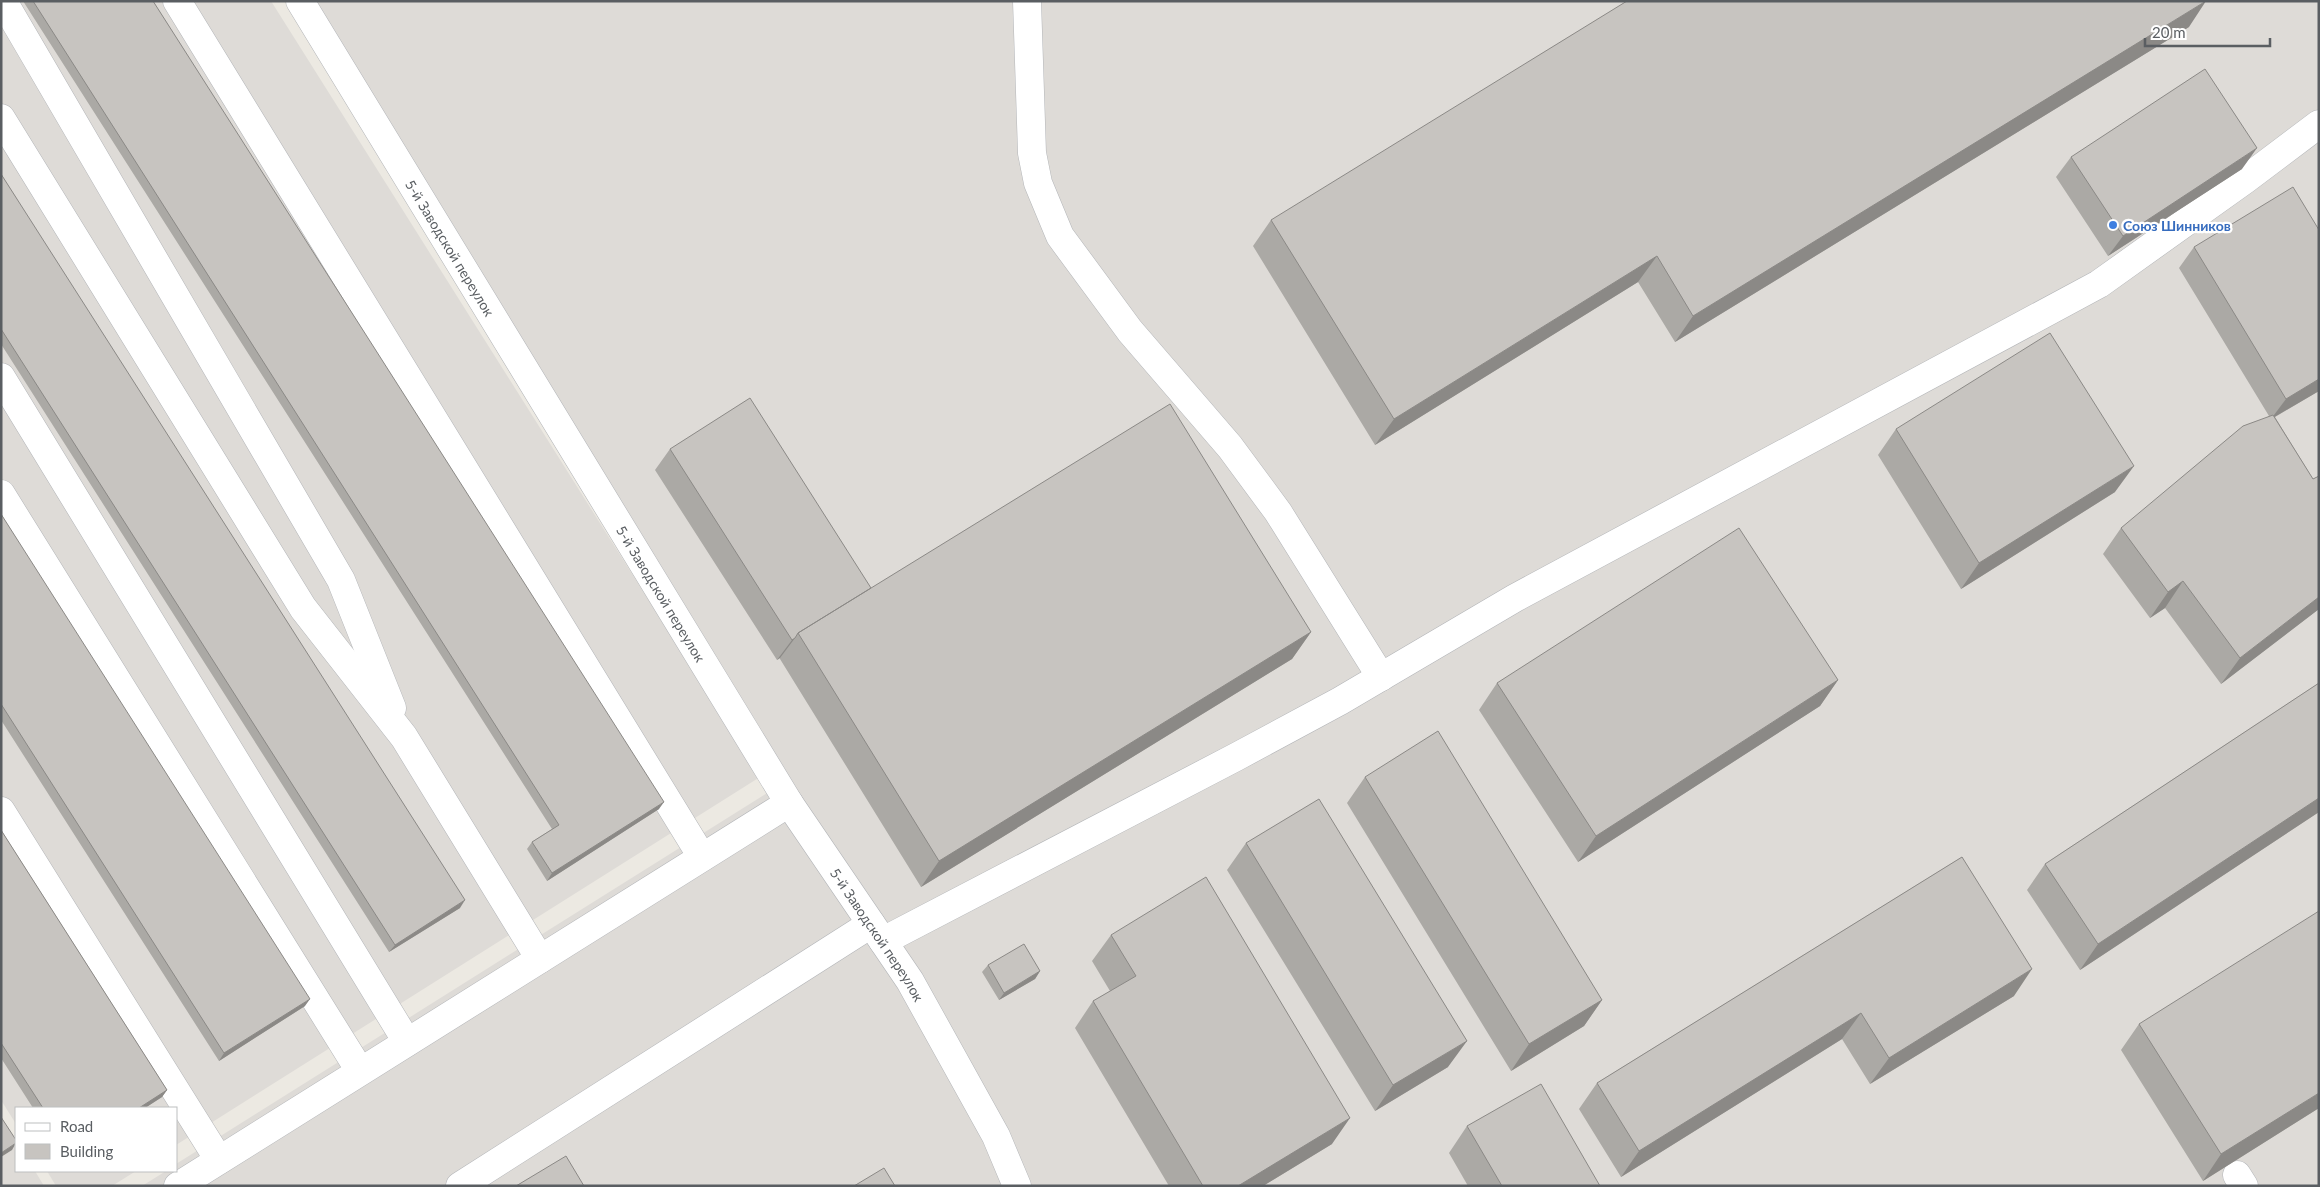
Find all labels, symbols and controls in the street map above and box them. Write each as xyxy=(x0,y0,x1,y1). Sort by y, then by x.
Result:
scale bar xyxy=(2145,15,2270,47)
text: 20 m xyxy=(2152,23,2186,41)
street label: 5-й Заводской переулок xyxy=(402,176,499,320)
place label: Союз Шинников xyxy=(2123,217,2231,234)
marker: Союз Шинников xyxy=(2107,219,2119,231)
street label: 5-й Заводской переулок xyxy=(613,522,710,666)
street label: 5-й Заводской переулок xyxy=(827,865,928,1005)
legend xyxy=(15,1107,178,1172)
text: Road xyxy=(60,1117,93,1135)
text: Building xyxy=(60,1142,113,1160)

